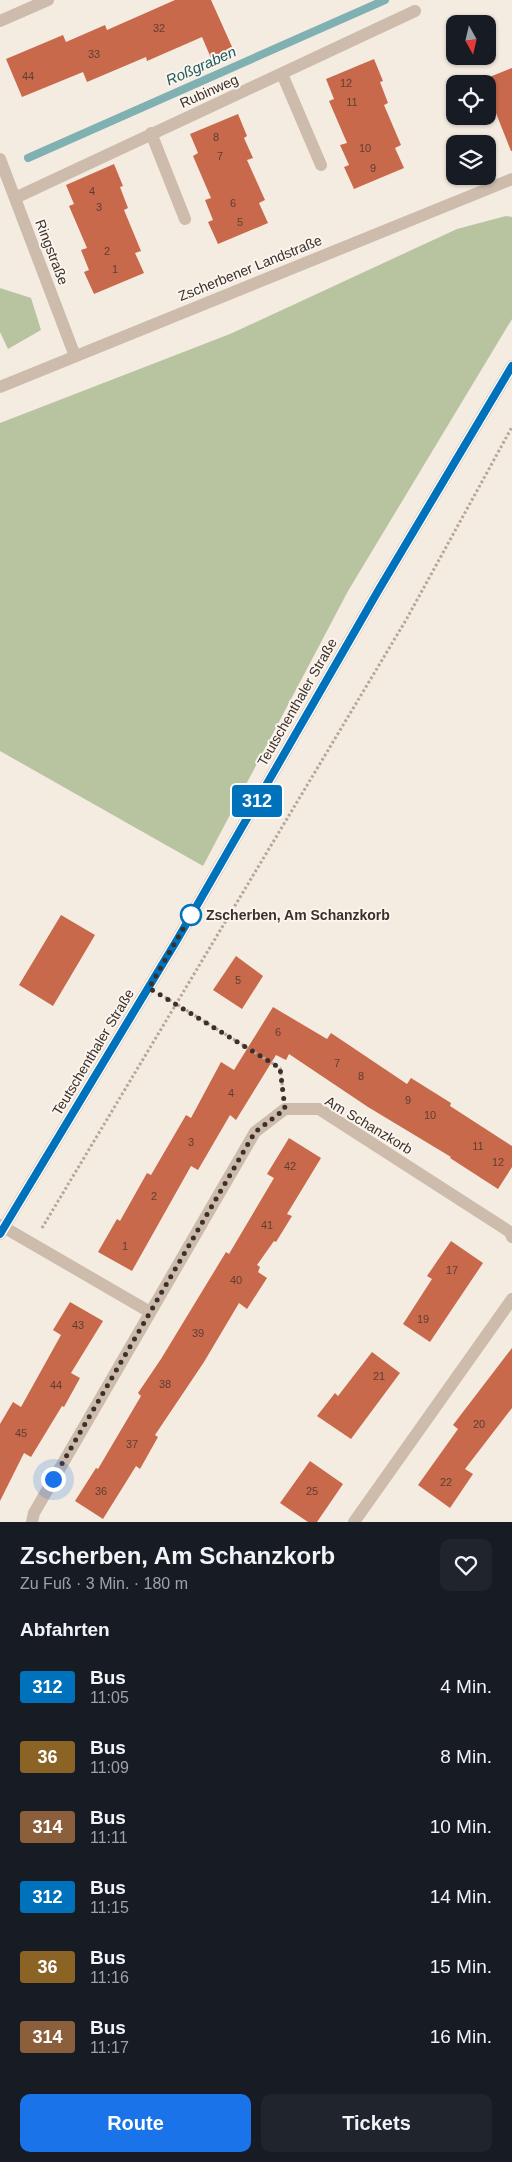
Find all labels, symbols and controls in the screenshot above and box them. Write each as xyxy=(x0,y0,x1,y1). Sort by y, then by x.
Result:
north arrow xyxy=(446,15,496,65)
map controls xyxy=(446,15,496,185)
house number: 32 xyxy=(153,22,165,34)
water label: Roßgraben xyxy=(163,43,239,89)
house number: 33 xyxy=(88,48,100,60)
house number: 44 xyxy=(22,70,34,82)
street label: Rubinweg xyxy=(177,71,241,111)
button: locate xyxy=(446,75,496,125)
house number: 12 xyxy=(340,77,352,89)
house number: 11 xyxy=(346,96,358,108)
house number: 8 xyxy=(213,131,219,143)
button: layers xyxy=(446,135,496,185)
house number: 10 xyxy=(359,142,371,154)
house number: 7 xyxy=(217,150,223,162)
house number: 9 xyxy=(370,162,376,174)
house number: 4 xyxy=(89,185,95,197)
house number: 6 xyxy=(230,197,236,209)
house number: 3 xyxy=(96,201,102,213)
house number: 5 xyxy=(237,216,243,228)
street label: Ringstraße xyxy=(32,217,72,287)
street label: Zscherbener Landstraße xyxy=(176,232,324,304)
house number: 2 xyxy=(104,245,110,257)
house number: 1 xyxy=(112,263,118,275)
street label: Teutschenthaler Straße xyxy=(254,635,340,769)
line badge: 312 xyxy=(228,785,286,817)
text: 312 xyxy=(242,791,272,811)
marker: Zscherben, Am Schanzkorb xyxy=(180,904,202,926)
place label: Zscherben, Am Schanzkorb xyxy=(206,907,390,923)
house number: 5 xyxy=(235,974,241,986)
street label: Teutschenthaler Straße xyxy=(49,986,137,1118)
house number: 6 xyxy=(275,1026,281,1038)
house number: 7 xyxy=(334,1057,340,1069)
house number: 8 xyxy=(358,1070,364,1082)
house number: 4 xyxy=(228,1087,234,1099)
street label: Am Schanzkorb xyxy=(323,1093,416,1157)
house number: 9 xyxy=(405,1094,411,1106)
house number: 10 xyxy=(424,1109,436,1121)
house number: 3 xyxy=(188,1136,194,1148)
house number: 11 xyxy=(472,1140,484,1152)
house number: 12 xyxy=(492,1156,504,1168)
house number: 42 xyxy=(284,1160,296,1172)
house number: 2 xyxy=(151,1190,157,1202)
house number: 41 xyxy=(261,1219,273,1231)
house number: 1 xyxy=(122,1240,128,1252)
house number: 17 xyxy=(446,1264,458,1276)
house number: 40 xyxy=(230,1274,242,1286)
house number: 19 xyxy=(417,1313,429,1325)
house number: 43 xyxy=(72,1319,84,1331)
house number: 39 xyxy=(192,1327,204,1339)
house number: 21 xyxy=(373,1370,385,1382)
house number: 38 xyxy=(159,1378,171,1390)
house number: 44 xyxy=(50,1379,62,1391)
house number: 20 xyxy=(473,1418,485,1430)
house number: 45 xyxy=(15,1427,27,1439)
house number: 37 xyxy=(126,1438,138,1450)
your location xyxy=(41,1467,66,1492)
house number: 22 xyxy=(440,1476,452,1488)
house number: 36 xyxy=(95,1485,107,1497)
house number: 25 xyxy=(306,1485,318,1497)
button: heart xyxy=(440,1539,492,1591)
text: Zscherben, Am Schanzkorb xyxy=(20,1542,335,1569)
text: Zu Fuß · 3 Min. · 180 m xyxy=(20,1575,188,1592)
text: Abfahrten xyxy=(20,1619,110,1640)
text: Bus xyxy=(90,1667,126,1688)
text: 4 Min. xyxy=(440,1676,492,1697)
text: 312 xyxy=(32,1677,63,1697)
text: 11:05 xyxy=(90,1689,129,1706)
text: Bus xyxy=(90,1737,126,1758)
text: 8 Min. xyxy=(440,1746,492,1767)
text: 36 xyxy=(37,1747,58,1767)
text: 11:09 xyxy=(90,1759,129,1776)
text: Bus xyxy=(90,1807,126,1828)
text: 10 Min. xyxy=(430,1816,492,1837)
text: 314 xyxy=(32,1817,63,1837)
text: 11:11 xyxy=(90,1829,128,1846)
text: Bus xyxy=(90,1877,126,1898)
text: 14 Min. xyxy=(430,1886,492,1907)
text: 312 xyxy=(32,1887,63,1907)
text: 11:15 xyxy=(90,1899,129,1916)
text: Bus xyxy=(90,1947,126,1968)
text: 15 Min. xyxy=(430,1956,492,1977)
text: 36 xyxy=(37,1957,58,1977)
text: 11:16 xyxy=(90,1969,129,1986)
text: Bus xyxy=(90,2017,126,2038)
text: 16 Min. xyxy=(430,2026,492,2047)
text: 314 xyxy=(32,2027,63,2047)
text: 11:17 xyxy=(90,2039,129,2056)
button: Route xyxy=(20,2094,251,2152)
button: Tickets xyxy=(261,2094,492,2152)

